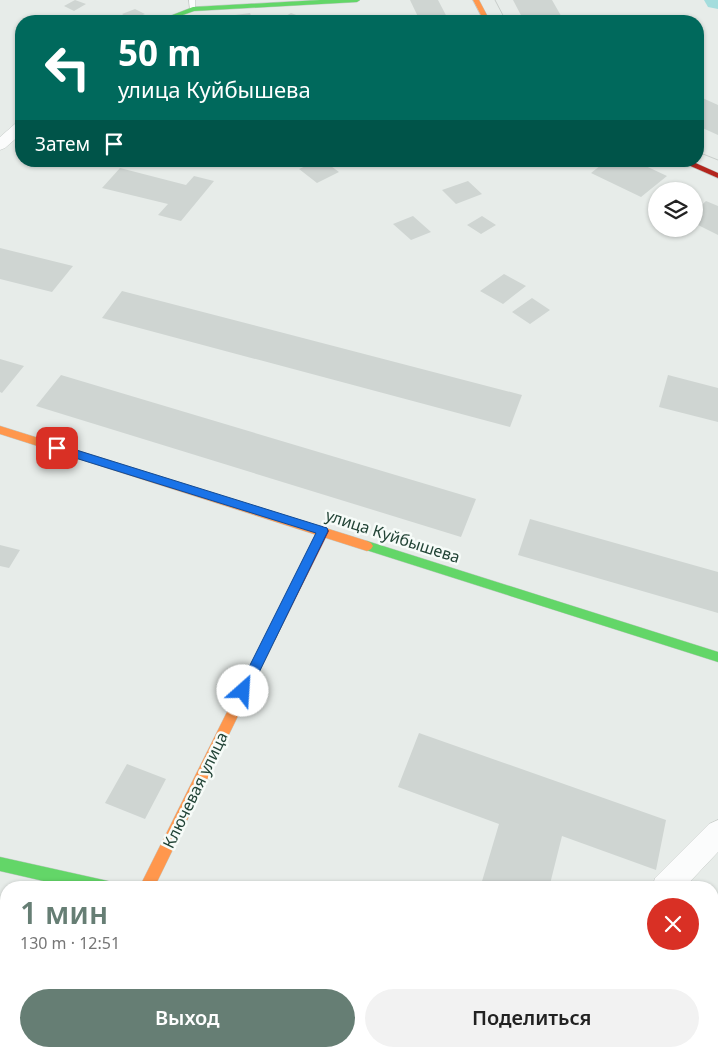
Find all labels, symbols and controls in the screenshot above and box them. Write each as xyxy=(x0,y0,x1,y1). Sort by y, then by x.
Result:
text: 50 m xyxy=(118,29,201,76)
icon: left xyxy=(35,35,100,100)
text: улица Куйбышева xyxy=(118,74,311,104)
icon: arrive xyxy=(100,130,128,158)
text: Затем xyxy=(35,131,90,157)
map controls xyxy=(648,182,703,237)
button: layers xyxy=(648,182,703,237)
pin xyxy=(36,427,78,469)
icon: arrive xyxy=(43,434,71,462)
street label: улица Куйбышева xyxy=(323,504,463,568)
position arrow xyxy=(216,664,268,716)
street label: Ключевая улица xyxy=(157,728,233,852)
text: 1 мин xyxy=(20,892,108,933)
button: close xyxy=(647,898,699,950)
text: 130 m · 12:51 xyxy=(20,932,120,954)
button: Выход xyxy=(20,989,355,1047)
button: Поделиться xyxy=(365,989,699,1047)

